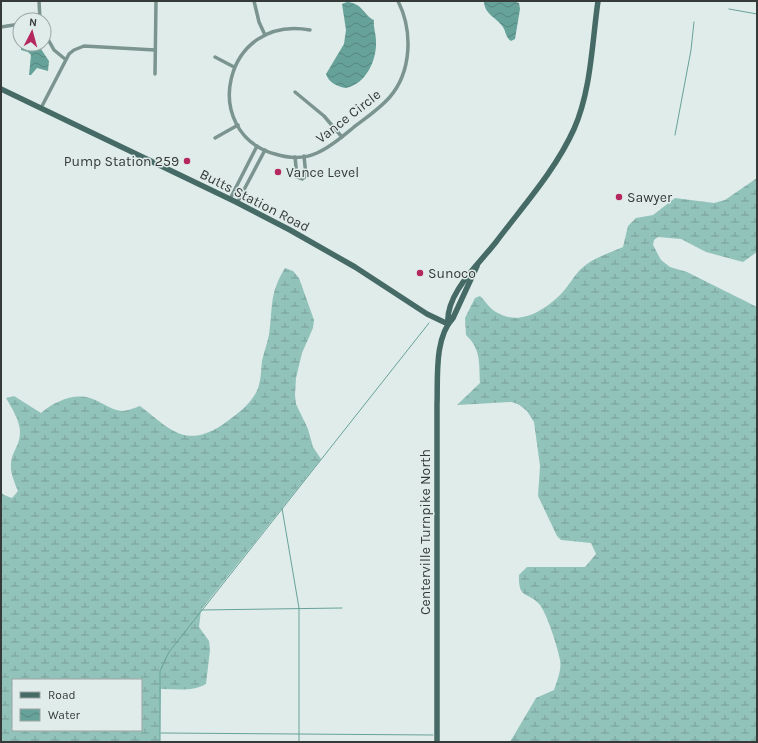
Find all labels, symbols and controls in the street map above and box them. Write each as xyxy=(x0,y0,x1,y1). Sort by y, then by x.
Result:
north arrow xyxy=(12,12,52,52)
text: N xyxy=(28,16,38,29)
street label: Vance Circle xyxy=(313,86,384,147)
place label: Pump Station 259 xyxy=(64,153,179,170)
marker: Pump Station 259 xyxy=(182,156,192,166)
place label: Vance Level xyxy=(286,164,359,181)
street label: Butts Station Road xyxy=(197,165,313,235)
marker: Vance Level xyxy=(273,167,283,177)
place label: Sawyer xyxy=(627,189,673,206)
marker: Sawyer xyxy=(614,192,624,202)
place label: Sunoco xyxy=(428,265,476,282)
marker: Sunoco xyxy=(415,268,425,278)
street label: Centerville Turnpike North xyxy=(417,449,434,615)
legend xyxy=(12,679,142,731)
text: Road xyxy=(48,688,76,702)
text: Water xyxy=(48,708,81,722)

